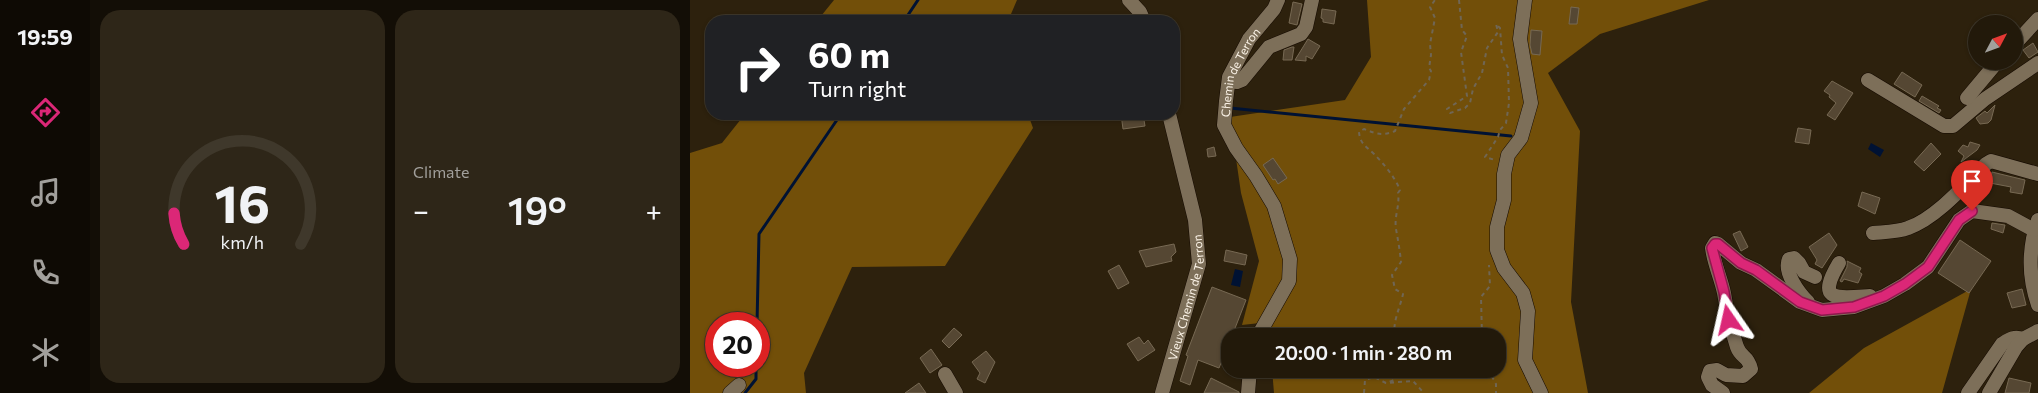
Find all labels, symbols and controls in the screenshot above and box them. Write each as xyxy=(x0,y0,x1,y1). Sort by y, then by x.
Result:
north arrow xyxy=(1968,15,2022,70)
map controls xyxy=(1968,15,2023,70)
text: 19:59 xyxy=(17,23,73,50)
street label: Chemin de Terron xyxy=(1218,24,1263,118)
text: 60 m xyxy=(808,32,890,75)
icon: right xyxy=(725,35,790,100)
text: Turn right xyxy=(808,75,906,102)
icon: directions xyxy=(28,95,63,130)
pin xyxy=(1951,160,1993,211)
text: Climate xyxy=(413,162,469,181)
icon: arrive xyxy=(1958,167,1986,195)
text: 16 xyxy=(215,170,270,234)
icon: music xyxy=(28,175,63,210)
text: 19° xyxy=(508,186,567,233)
text: − xyxy=(413,193,429,227)
text: + xyxy=(646,193,662,227)
text: km/h xyxy=(221,231,264,253)
street label: Vieux Chemin de Terron xyxy=(1165,234,1206,362)
icon: phone xyxy=(28,255,63,290)
position arrow xyxy=(1702,293,1754,345)
speed limit sign: 20 xyxy=(705,312,770,377)
icon: climate xyxy=(28,335,63,370)
text: 20:00 · 1 min · 280 m xyxy=(1275,341,1452,364)

